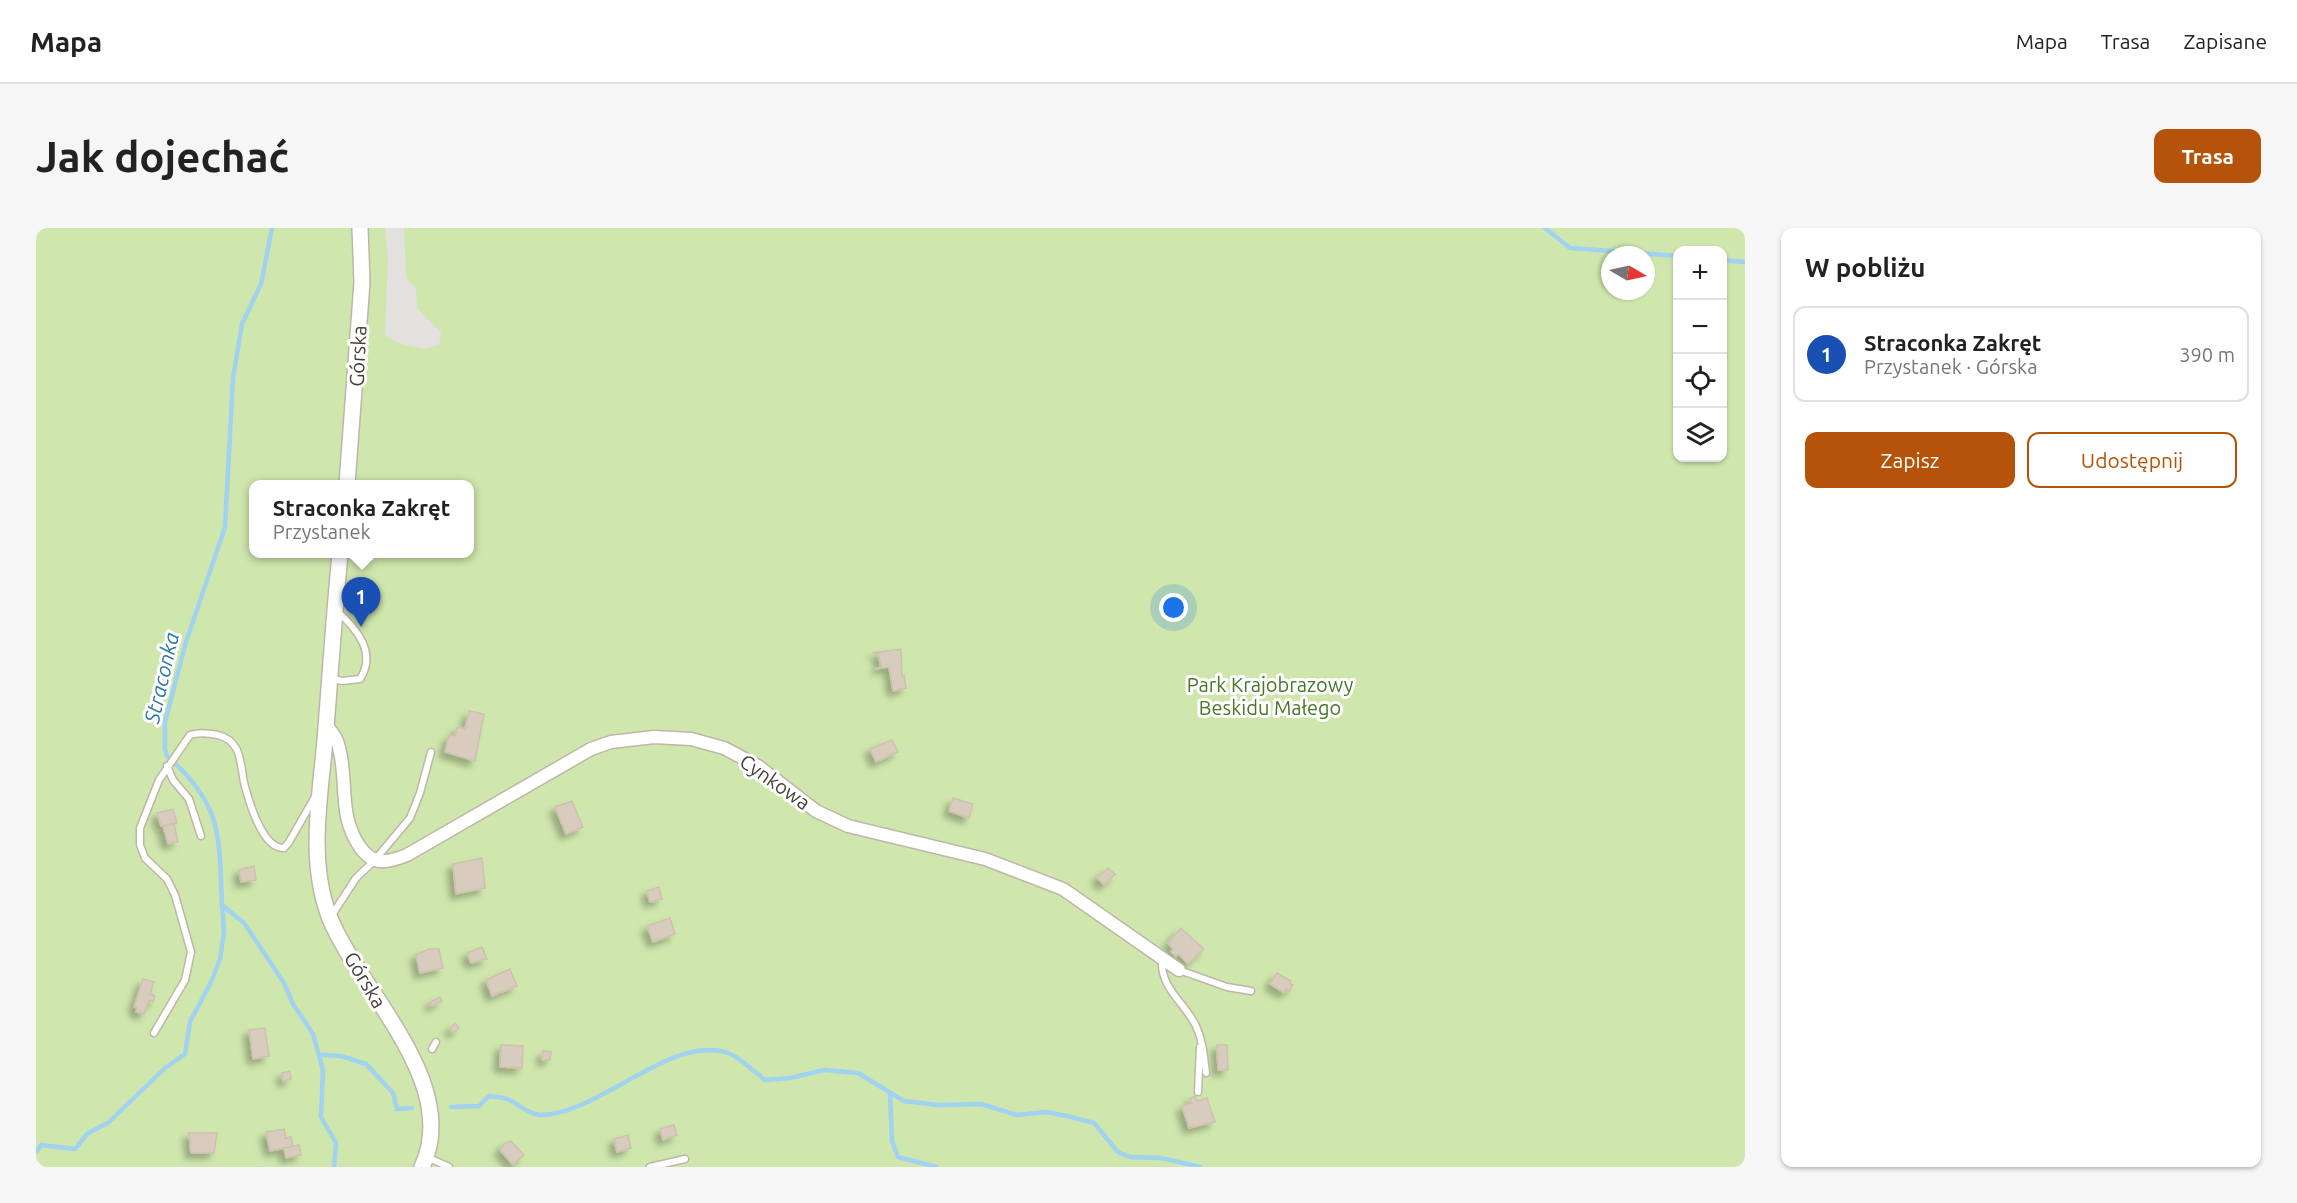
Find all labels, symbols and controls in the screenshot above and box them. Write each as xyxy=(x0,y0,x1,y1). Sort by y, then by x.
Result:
text: Mapa xyxy=(30,26,102,57)
text: Mapa xyxy=(2016,29,2068,53)
text: Trasa xyxy=(2101,29,2150,53)
text: Zapisane xyxy=(2183,29,2267,53)
button: Trasa xyxy=(2154,129,2261,183)
text: Jak dojechać xyxy=(36,133,289,180)
north arrow xyxy=(1601,246,1655,300)
map controls xyxy=(1673,246,1727,462)
button: + xyxy=(1673,246,1727,300)
text: W pobliżu xyxy=(1805,253,1926,282)
button: − xyxy=(1673,300,1727,354)
street label: Górska xyxy=(344,325,371,387)
text: Straconka Zakręt xyxy=(1864,330,2041,355)
text: 1 xyxy=(1821,343,1832,366)
text: 390 m xyxy=(2179,343,2235,366)
button: locate xyxy=(1673,354,1727,408)
text: Przystanek · Górska xyxy=(1864,355,2037,378)
button: layers xyxy=(1673,408,1727,462)
button: Zapisz xyxy=(1805,432,2015,488)
button: Udostępnij xyxy=(2027,432,2237,488)
popup xyxy=(249,480,474,558)
text: Straconka Zakręt xyxy=(273,495,450,520)
text: Przystanek xyxy=(273,520,371,543)
pin: 1 xyxy=(342,578,380,627)
your location xyxy=(1159,593,1188,622)
water label: Straconka xyxy=(139,630,183,726)
park label: Park Krajobrazowy Beskidu Małego xyxy=(1187,673,1354,719)
street label: Cynkowa xyxy=(736,749,815,814)
street label: Górska xyxy=(340,947,391,1012)

